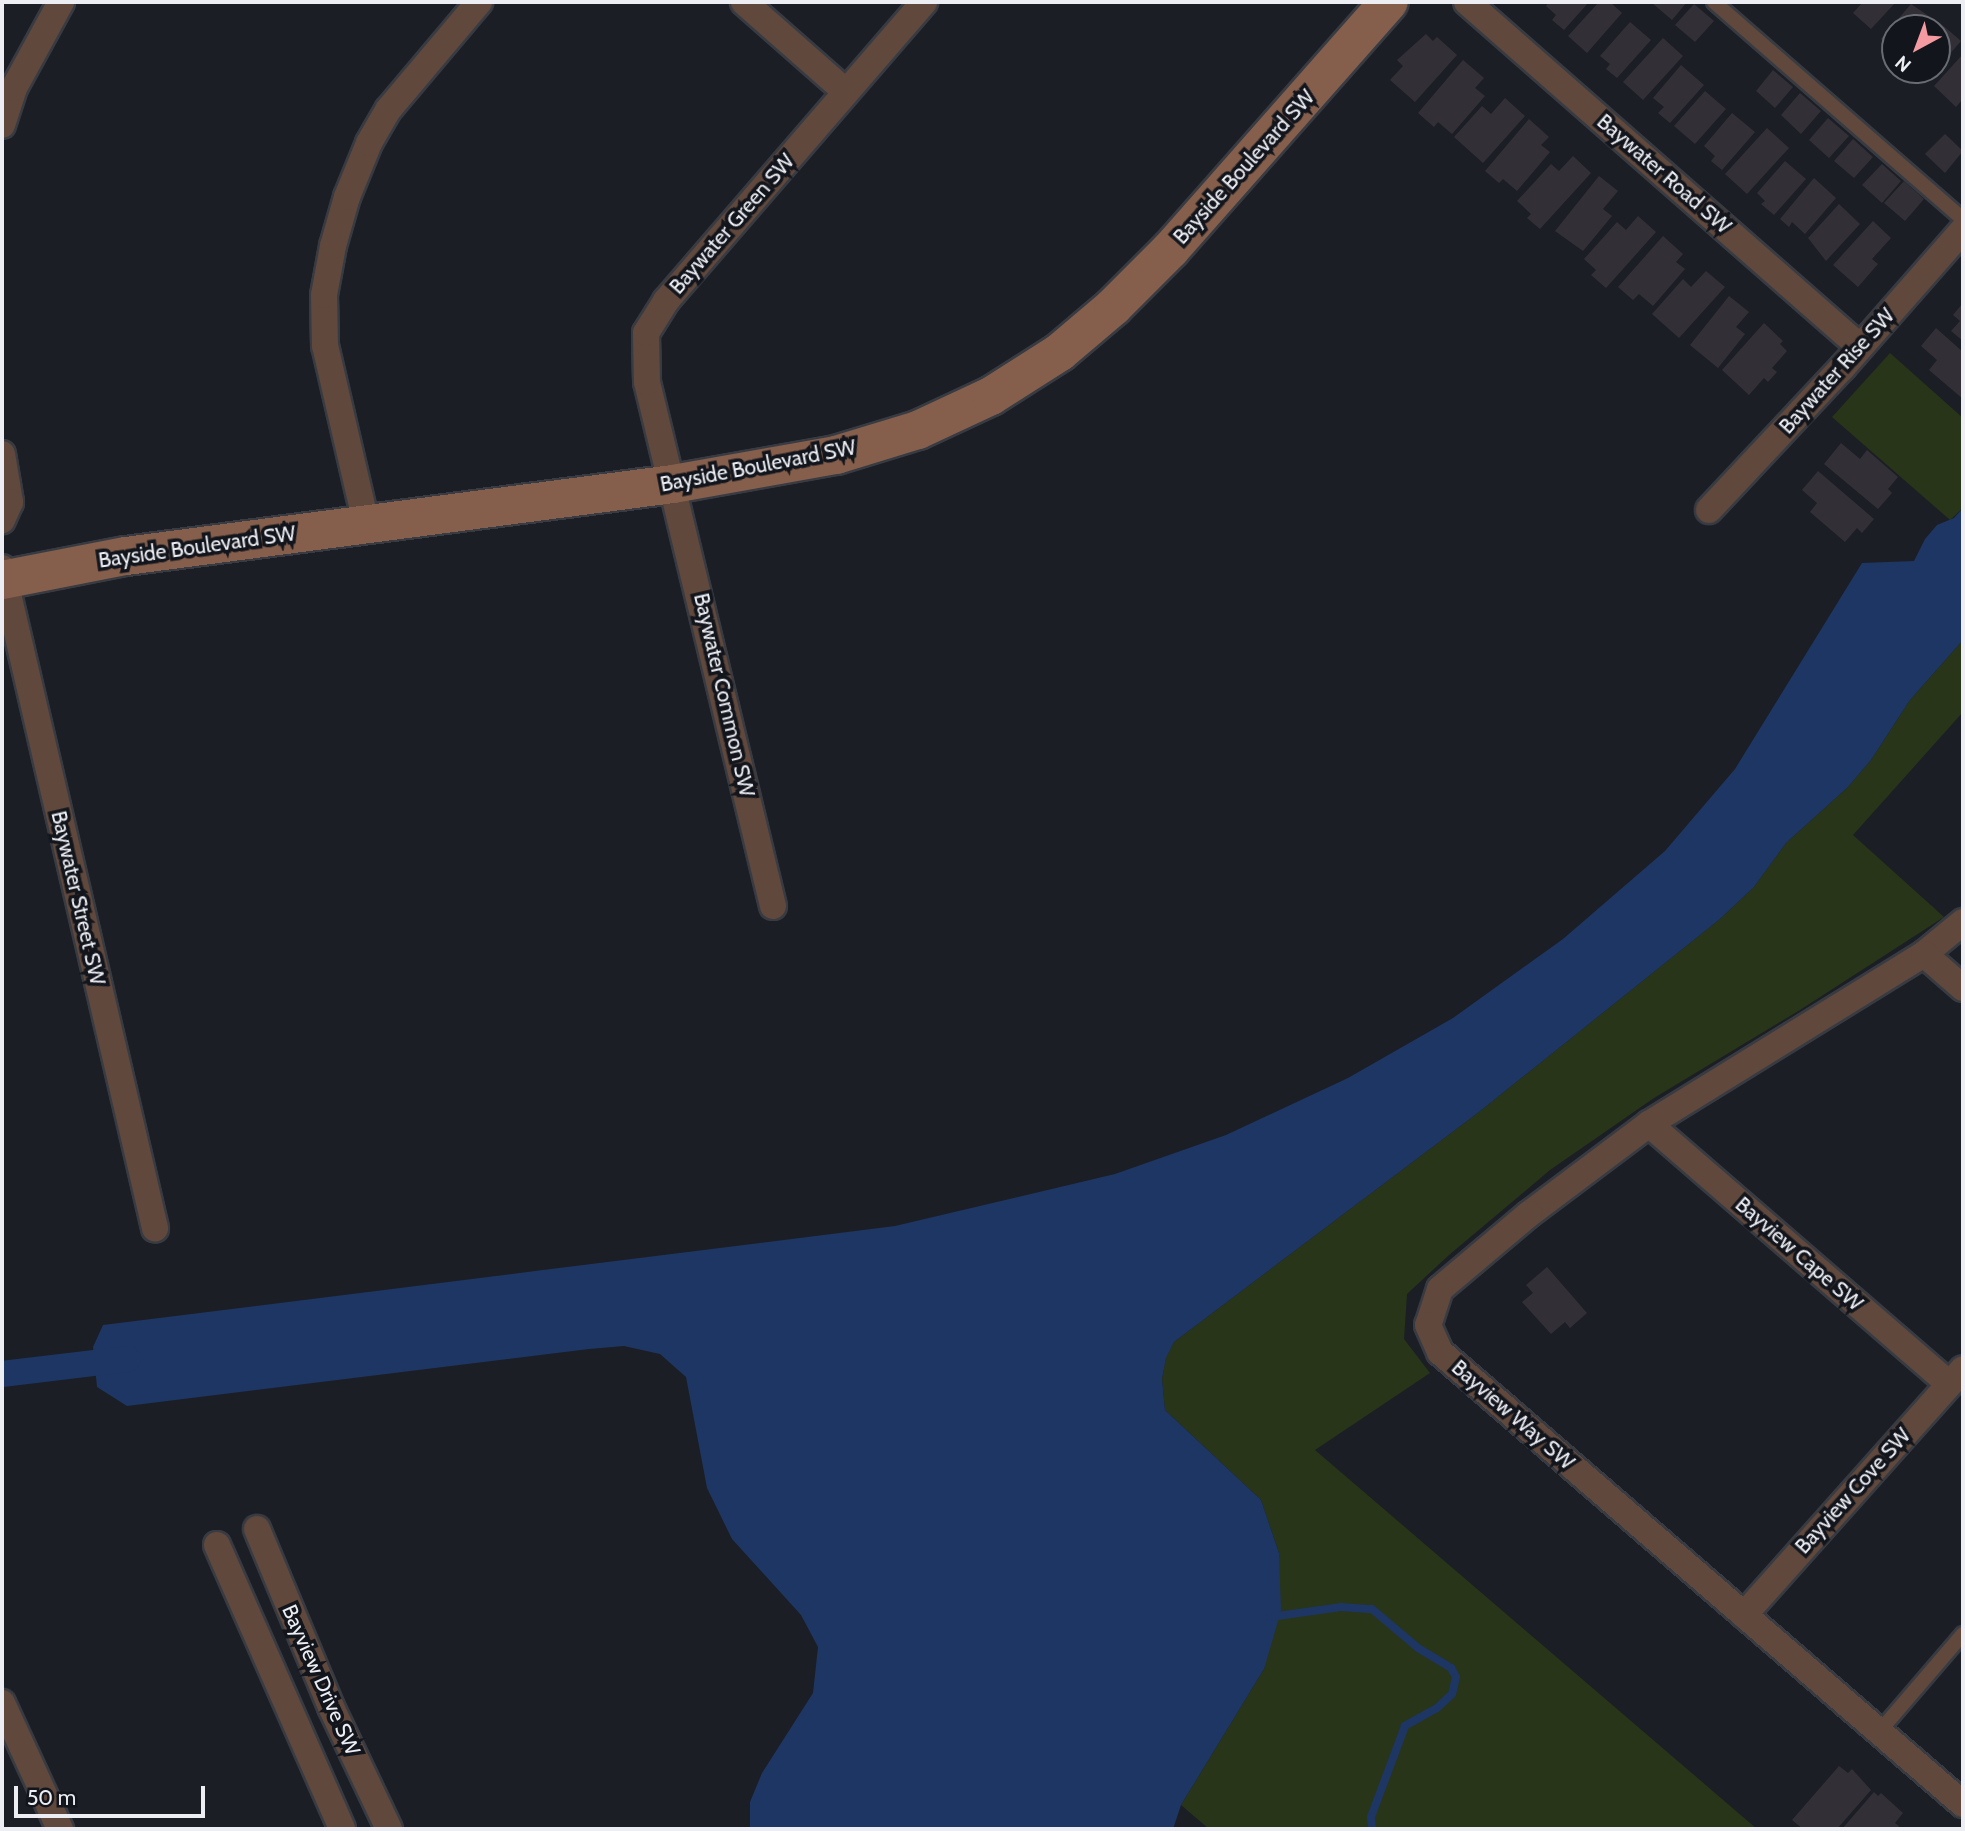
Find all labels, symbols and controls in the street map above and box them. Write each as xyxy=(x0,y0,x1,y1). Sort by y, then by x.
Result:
north arrow xyxy=(1881,14,1951,84)
text: N xyxy=(1891,51,1916,77)
street label: Bayside Boulevard SW xyxy=(1168,85,1320,249)
street label: Baywater Road SW xyxy=(1592,109,1736,239)
street label: Baywater Green SW xyxy=(664,149,800,299)
street label: Baywater Rise SW xyxy=(1774,303,1900,439)
street label: Bayside Boulevard SW xyxy=(658,435,858,497)
street label: Bayside Boulevard SW xyxy=(97,521,297,573)
street label: Baywater Common SW xyxy=(688,591,760,799)
street label: Baywater Street SW xyxy=(46,809,110,987)
street label: Bayview Cape SW xyxy=(1730,1192,1868,1316)
street label: Bayview Way SW xyxy=(1446,1355,1580,1475)
street label: Bayview Cove SW xyxy=(1790,1423,1916,1559)
street label: Bayview Drive SW xyxy=(276,1601,366,1759)
scale bar xyxy=(18,1772,208,1816)
text: 50 m xyxy=(27,1785,76,1810)

